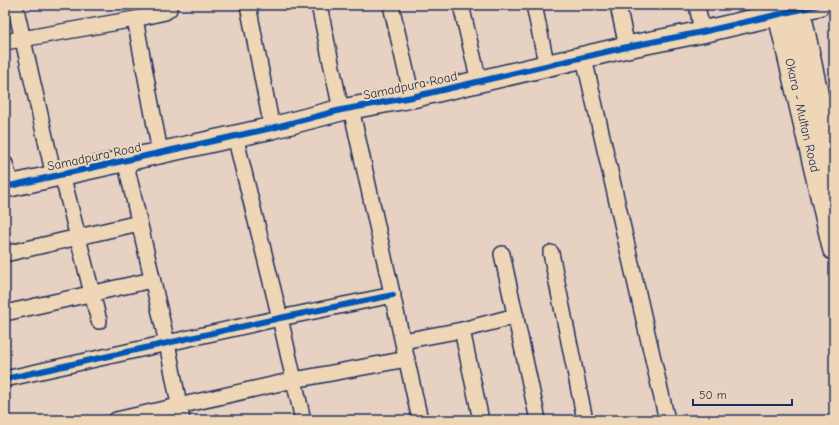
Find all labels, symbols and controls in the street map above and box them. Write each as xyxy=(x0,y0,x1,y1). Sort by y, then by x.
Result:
street label: Okara - Multan Road xyxy=(782,57,823,174)
street label: Samadpura Road xyxy=(362,68,459,103)
street label: Samadpura Road xyxy=(46,139,143,174)
scale bar xyxy=(693,381,792,407)
text: 50 m xyxy=(699,388,727,402)

